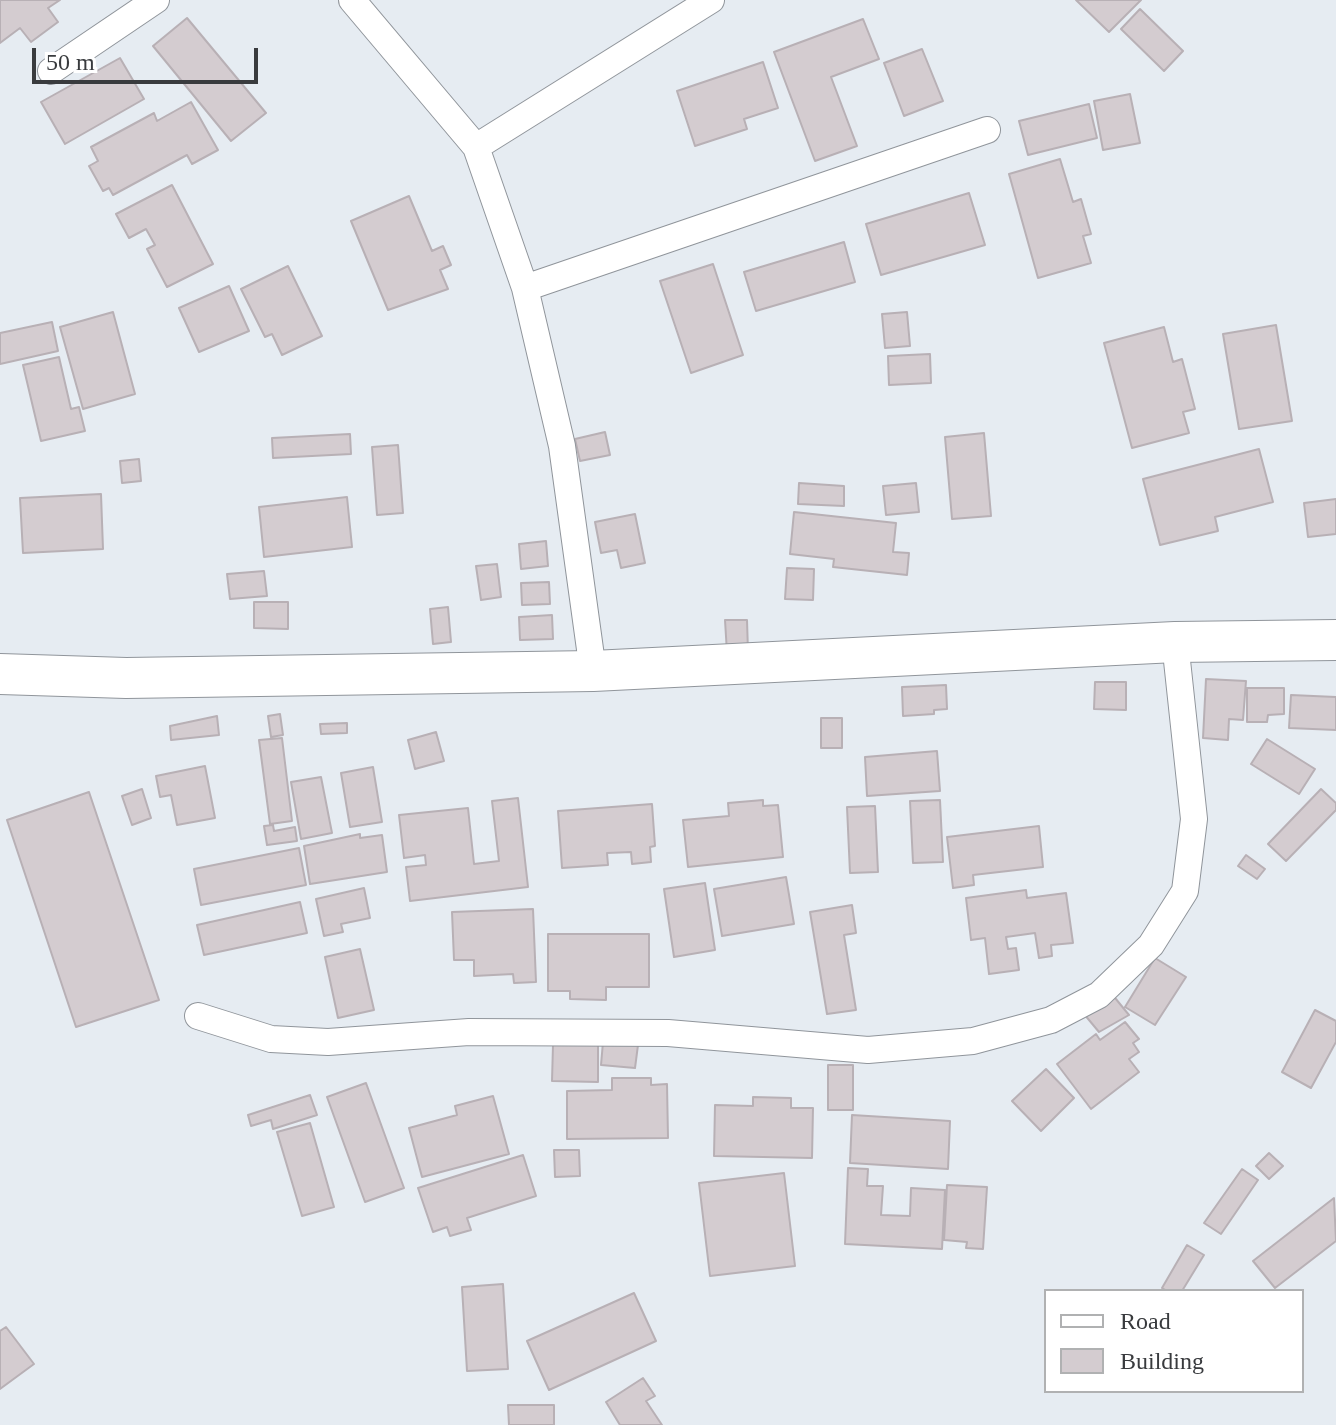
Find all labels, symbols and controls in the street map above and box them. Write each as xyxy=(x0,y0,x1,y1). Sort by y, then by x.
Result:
scale bar xyxy=(36,32,262,82)
text: 50 m xyxy=(46,49,95,75)
legend xyxy=(1044,1289,1304,1393)
text: Road xyxy=(1120,1308,1171,1334)
text: Building xyxy=(1120,1348,1204,1374)

